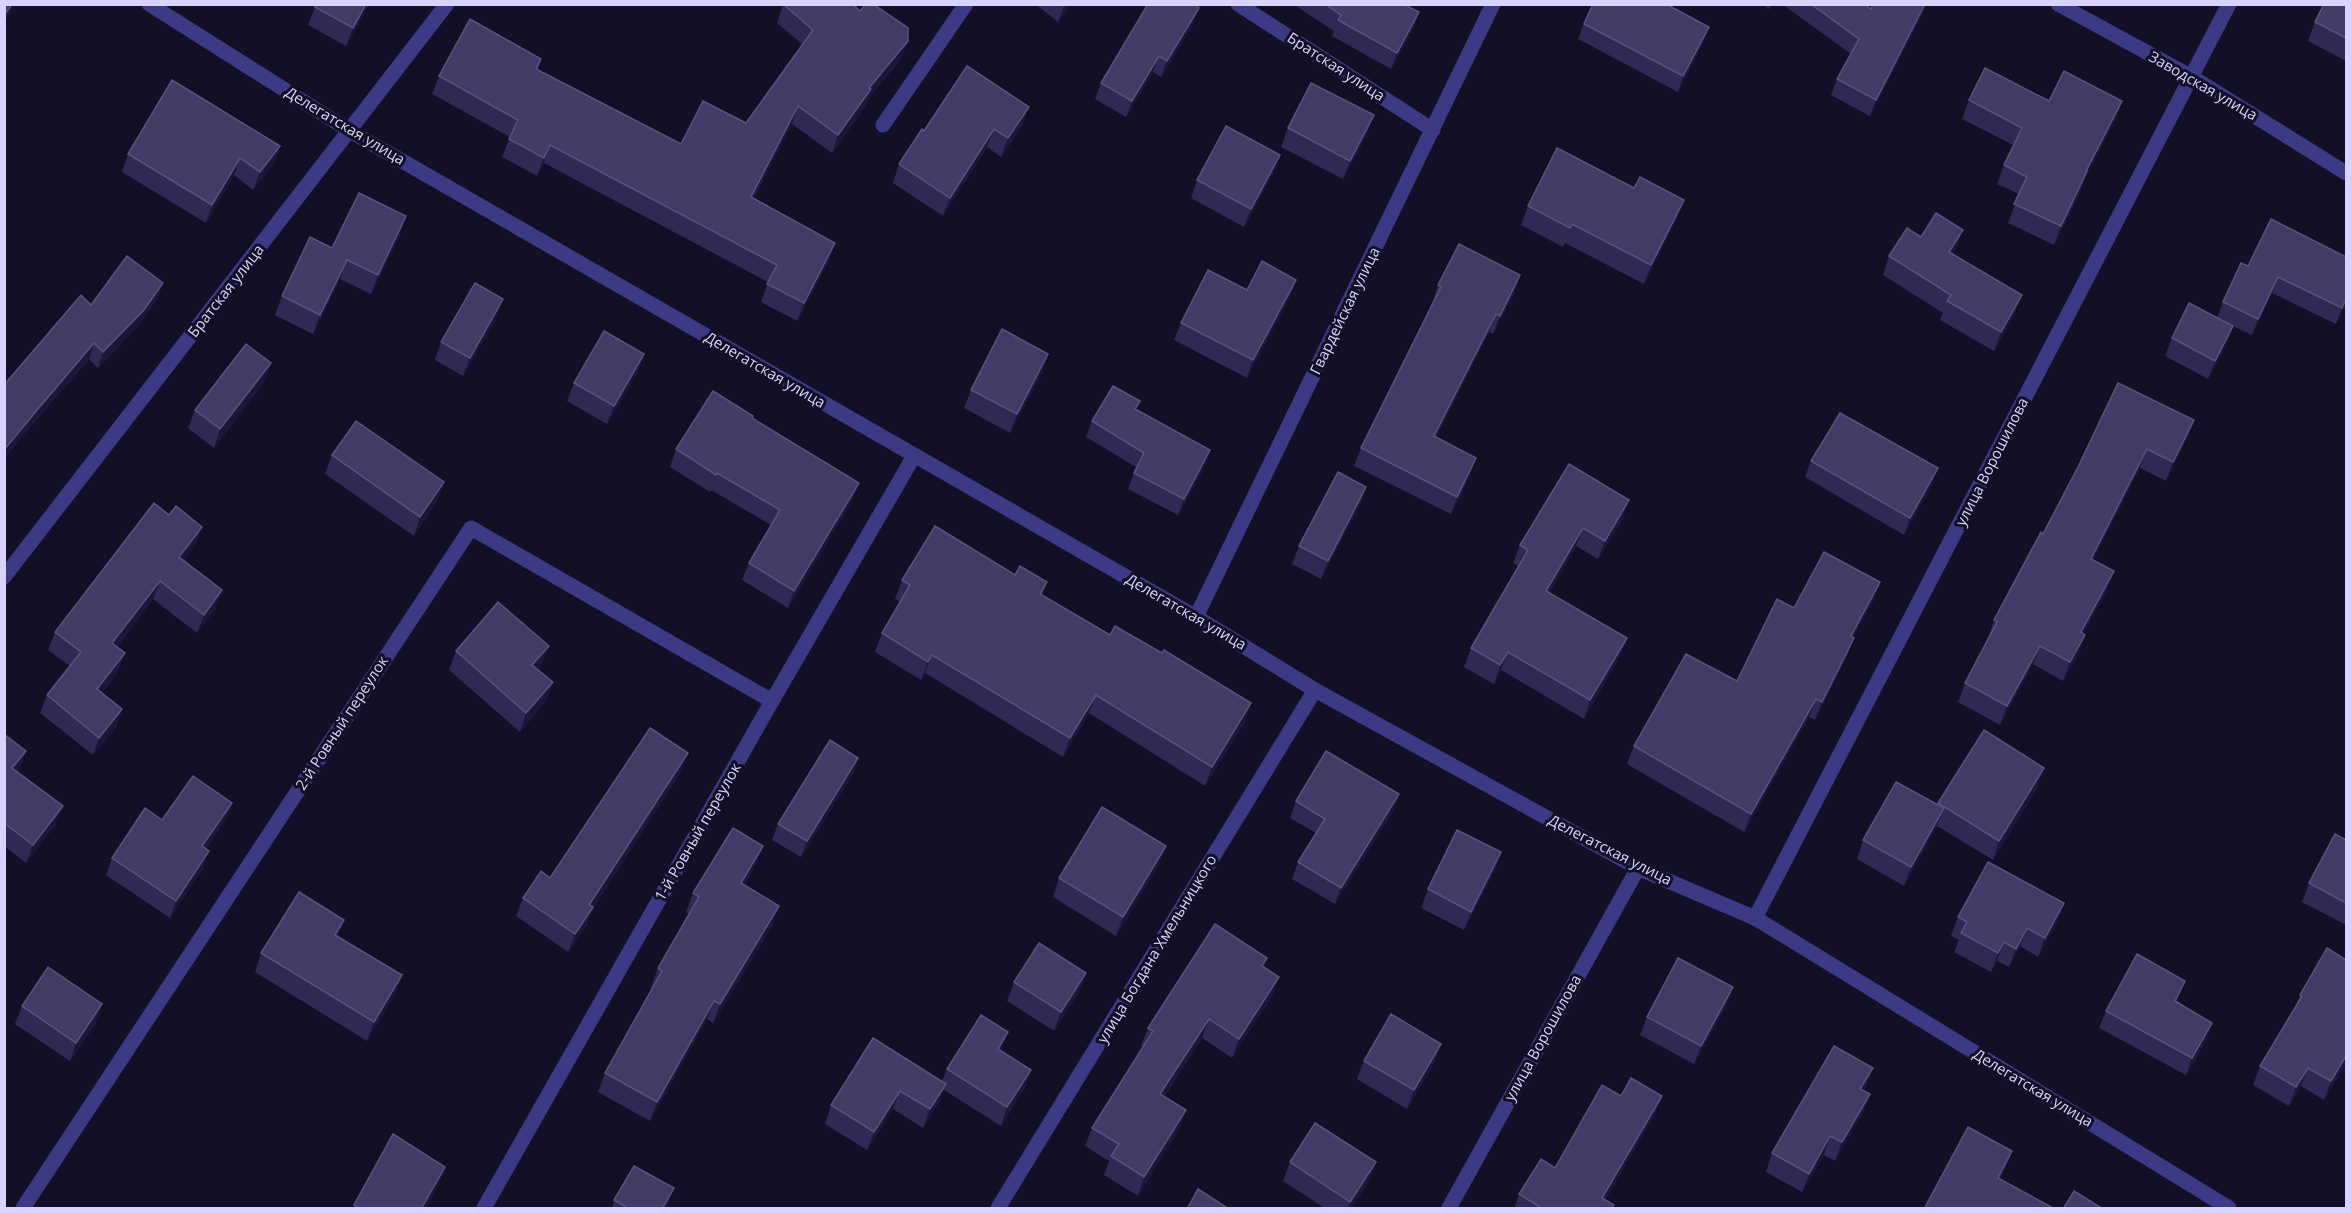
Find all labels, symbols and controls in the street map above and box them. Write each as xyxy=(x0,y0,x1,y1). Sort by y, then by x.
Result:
street label: Братская улица xyxy=(1284,27,1389,105)
street label: Заводская улица xyxy=(2146,46,2261,124)
street label: Делегатская улица xyxy=(282,81,409,169)
street label: Братская улица xyxy=(183,240,268,341)
street label: Гвардейская улица xyxy=(1305,244,1384,378)
street label: Делегатская улица xyxy=(701,326,830,412)
street label: улица Ворошилова xyxy=(1950,394,2032,529)
street label: Делегатская улица xyxy=(1122,568,1251,654)
street label: 2-й Ровный переулок xyxy=(290,651,392,793)
street label: 1-й Ровный переулок xyxy=(649,759,745,904)
street label: Делегатская улица xyxy=(1545,809,1676,889)
street label: улица Богдана Хмельницкого xyxy=(1092,850,1221,1047)
street label: улица Ворошилова xyxy=(1499,971,1585,1104)
street label: Делегатская улица xyxy=(1970,1043,2097,1131)

